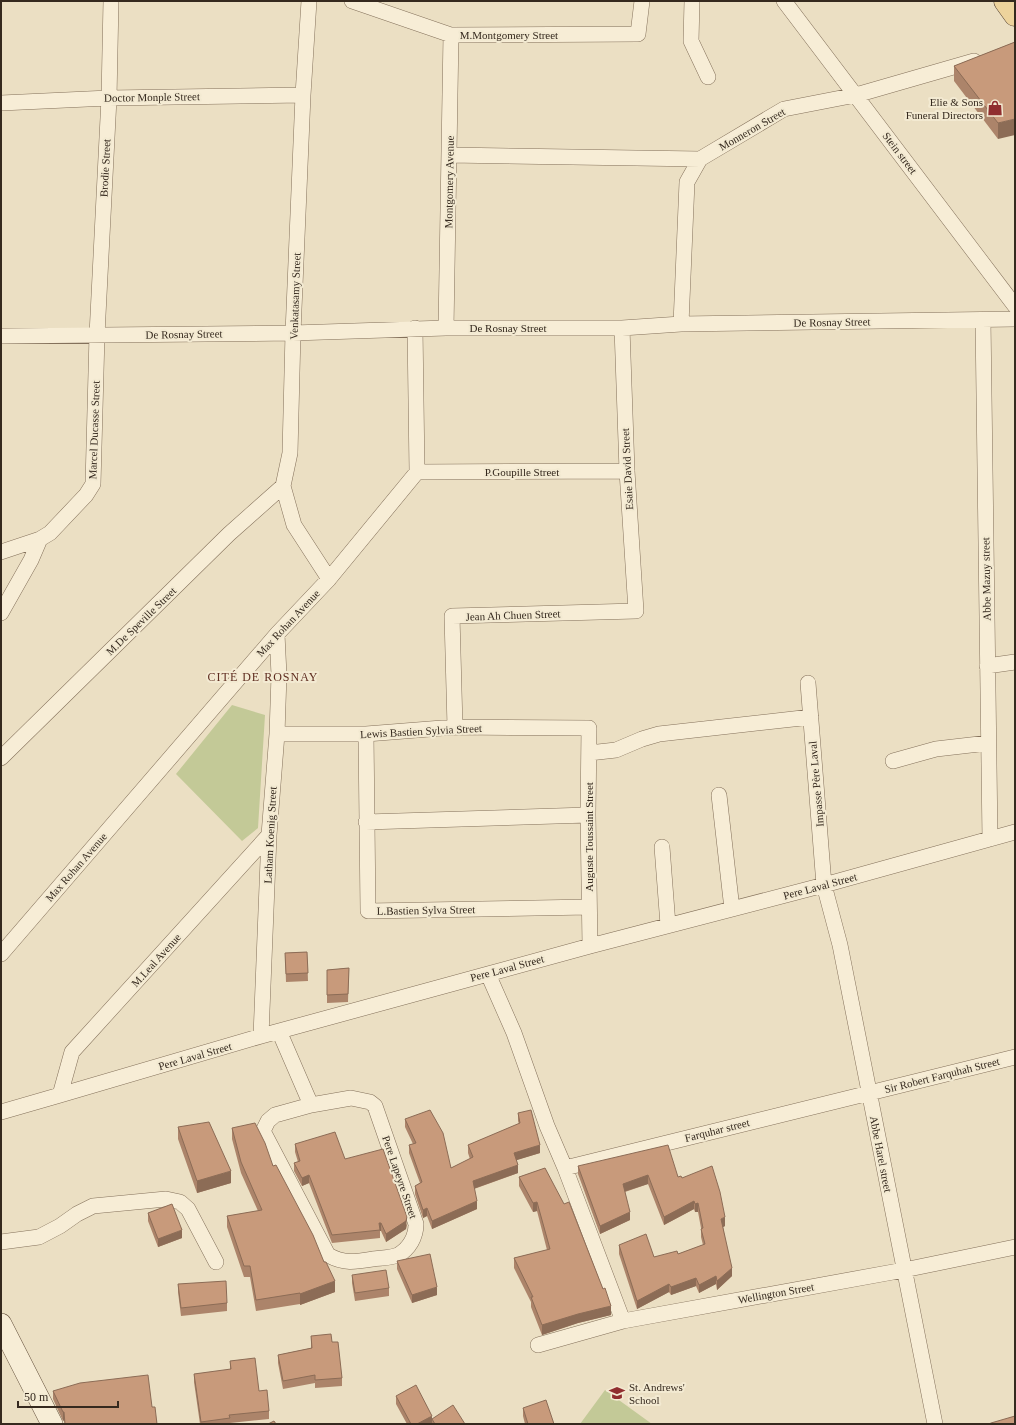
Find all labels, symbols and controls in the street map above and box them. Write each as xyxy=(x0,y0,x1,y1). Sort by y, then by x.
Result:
street label: M.Montgomery Street xyxy=(460,29,558,41)
street label: Doctor Monple Street xyxy=(104,90,200,104)
place label: Elie & Sons Funeral Directors xyxy=(906,96,983,121)
shop icon: Elie & Sons Funeral Directors xyxy=(986,99,1004,117)
street label: Monneron Street xyxy=(717,105,787,153)
street label: Stein street xyxy=(880,130,920,176)
street label: Montgomery Avenue xyxy=(442,135,456,229)
street label: Brodie Street xyxy=(97,139,113,197)
street label: Venkatasamy Street xyxy=(287,252,303,340)
street label: De Rosnay Street xyxy=(793,315,871,329)
street label: De Rosnay Street xyxy=(470,322,546,334)
street label: De Rosnay Street xyxy=(145,327,223,341)
street label: Marcel Ducasse Street xyxy=(86,380,102,480)
street label: Esaie David Street xyxy=(619,428,635,510)
street label: P.Goupille Street xyxy=(485,466,559,478)
street label: Abbe Mazuy street xyxy=(979,537,993,621)
street label: M.De Speville Street xyxy=(104,585,178,657)
street label: Max Rohan Avenue xyxy=(254,587,322,659)
street label: Jean Ah Chuen Street xyxy=(465,607,561,623)
district label: CITÉ DE ROSNAY xyxy=(208,670,318,684)
street label: Lewis Bastien Sylvia Street xyxy=(360,722,482,740)
street label: Impasse Père Laval xyxy=(806,741,826,827)
street label: Auguste Toussaint Street xyxy=(583,782,595,892)
street label: Latham Koenig Street xyxy=(261,786,279,884)
street label: Max Rohan Avenue xyxy=(43,830,109,904)
street label: Pere Laval Street xyxy=(782,870,858,902)
street label: L.Bastien Sylva Street xyxy=(377,903,475,917)
street label: M.Leal Avenue xyxy=(129,931,183,989)
street label: Pere Laval Street xyxy=(469,952,545,984)
street label: Pere Laval Street xyxy=(157,1040,233,1072)
street label: Sir Robert Farquhah Street xyxy=(883,1055,1001,1095)
street label: Abbe Harel street xyxy=(868,1115,894,1193)
street label: Farquhar street xyxy=(683,1116,751,1144)
street label: Pere Lapeyre Street xyxy=(380,1134,420,1220)
street label: Wellington Street xyxy=(737,1280,815,1306)
place label: St. Andrews' School xyxy=(629,1381,685,1406)
scale bar xyxy=(18,1383,118,1409)
school or university icon: St. Andrews' School xyxy=(608,1384,626,1402)
text: 50 m xyxy=(24,1390,49,1404)

